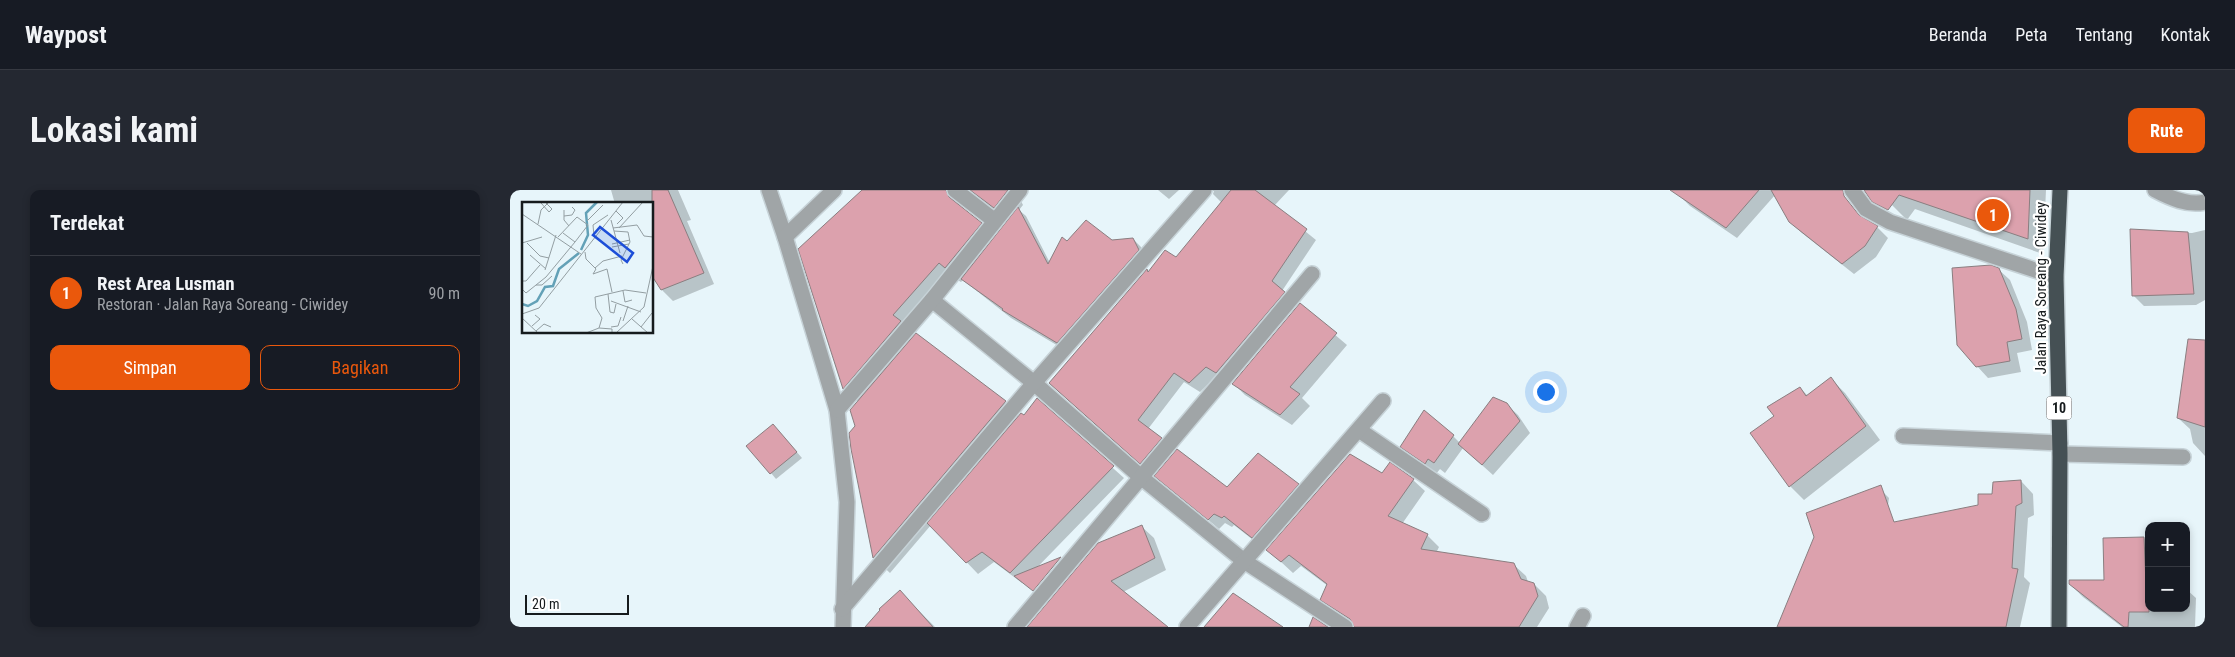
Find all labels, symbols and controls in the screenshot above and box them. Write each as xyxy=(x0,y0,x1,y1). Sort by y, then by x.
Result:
text: Waypost xyxy=(25,21,107,49)
text: Beranda xyxy=(1929,24,1987,45)
text: Peta xyxy=(2015,24,2047,45)
text: Tentang xyxy=(2075,24,2133,45)
text: Kontak xyxy=(2161,24,2210,45)
button: Rute xyxy=(2128,108,2205,153)
text: Lokasi kami xyxy=(30,110,198,151)
pin: 1 xyxy=(1977,196,2009,234)
inset map xyxy=(522,202,654,334)
street label: Jalan Raya Soreang - Ciwidey xyxy=(2032,202,2050,374)
text: Terdekat xyxy=(50,211,124,235)
text: Rest Area Lusman xyxy=(97,272,235,295)
text: 1 xyxy=(62,284,70,303)
text: 90 m xyxy=(428,284,460,303)
text: Restoran · Jalan Raya Soreang - Ciwidey xyxy=(97,295,348,314)
button: Simpan xyxy=(50,345,250,390)
button: Bagikan xyxy=(260,345,460,390)
your location xyxy=(1533,379,1559,405)
road number: 10 xyxy=(2046,397,2072,420)
map controls xyxy=(2145,522,2190,612)
button: + xyxy=(2145,522,2190,567)
button: − xyxy=(2145,567,2190,612)
scale bar xyxy=(525,592,629,615)
text: 20 m xyxy=(532,596,560,612)

